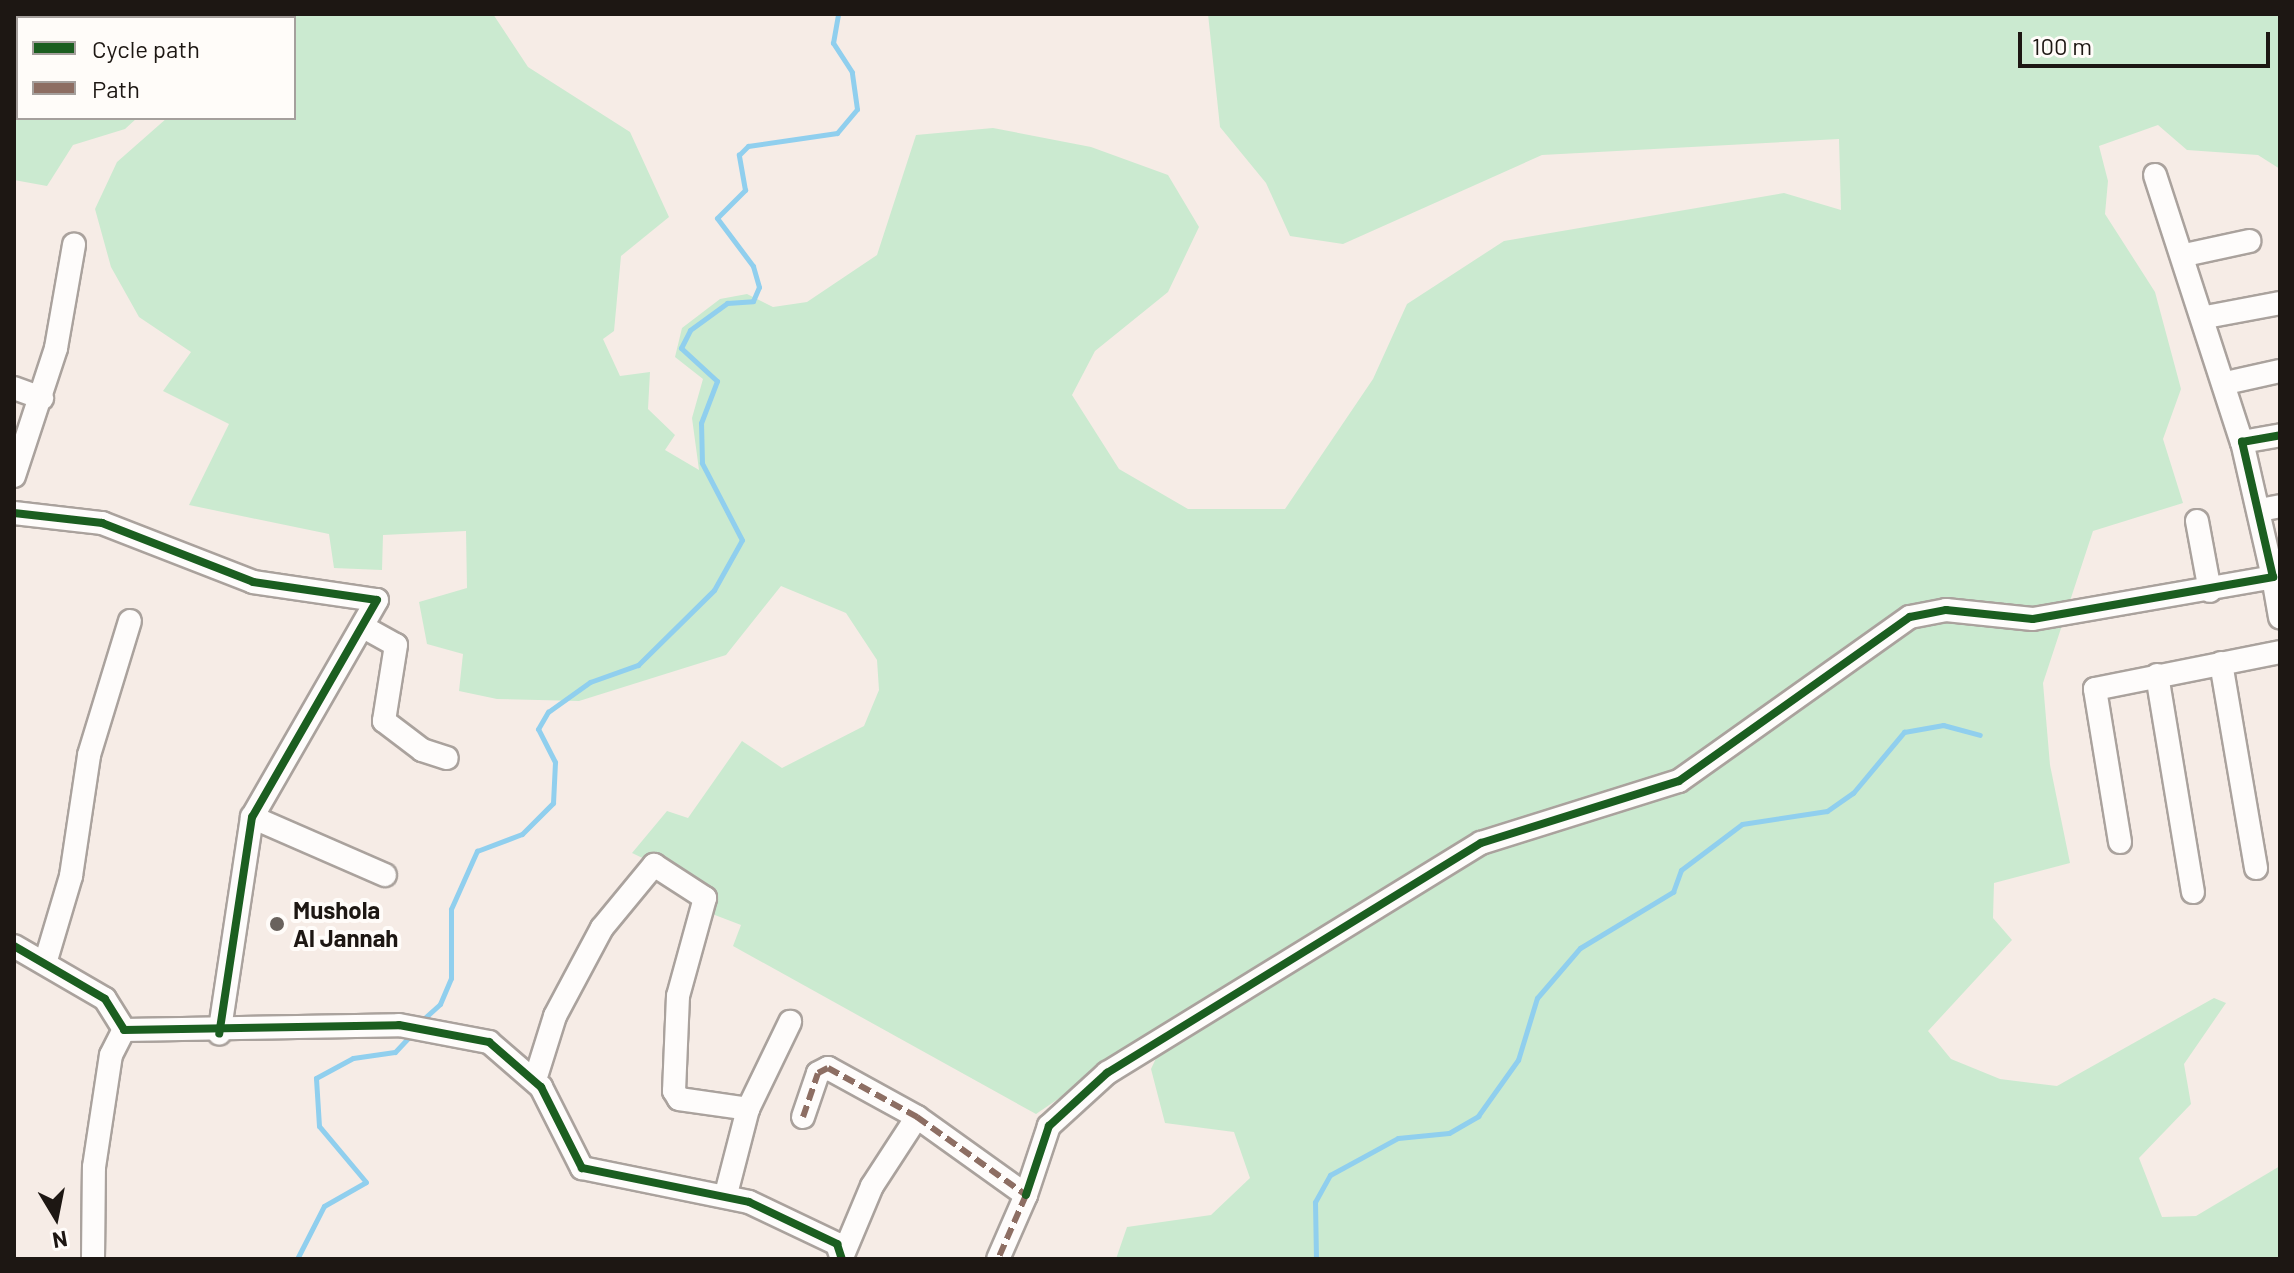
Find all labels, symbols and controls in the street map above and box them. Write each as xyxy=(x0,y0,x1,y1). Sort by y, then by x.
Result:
legend xyxy=(16,16,296,120)
scale bar xyxy=(2022,16,2274,66)
text: 100 m xyxy=(2032,31,2092,60)
text: Cycle path xyxy=(92,34,200,63)
text: Path xyxy=(92,74,140,103)
place label: Mushola Al Jannah xyxy=(293,896,398,952)
marker: Mushola Al Jannah xyxy=(268,915,286,933)
north arrow xyxy=(16,1177,96,1257)
text: N xyxy=(51,1227,70,1255)

